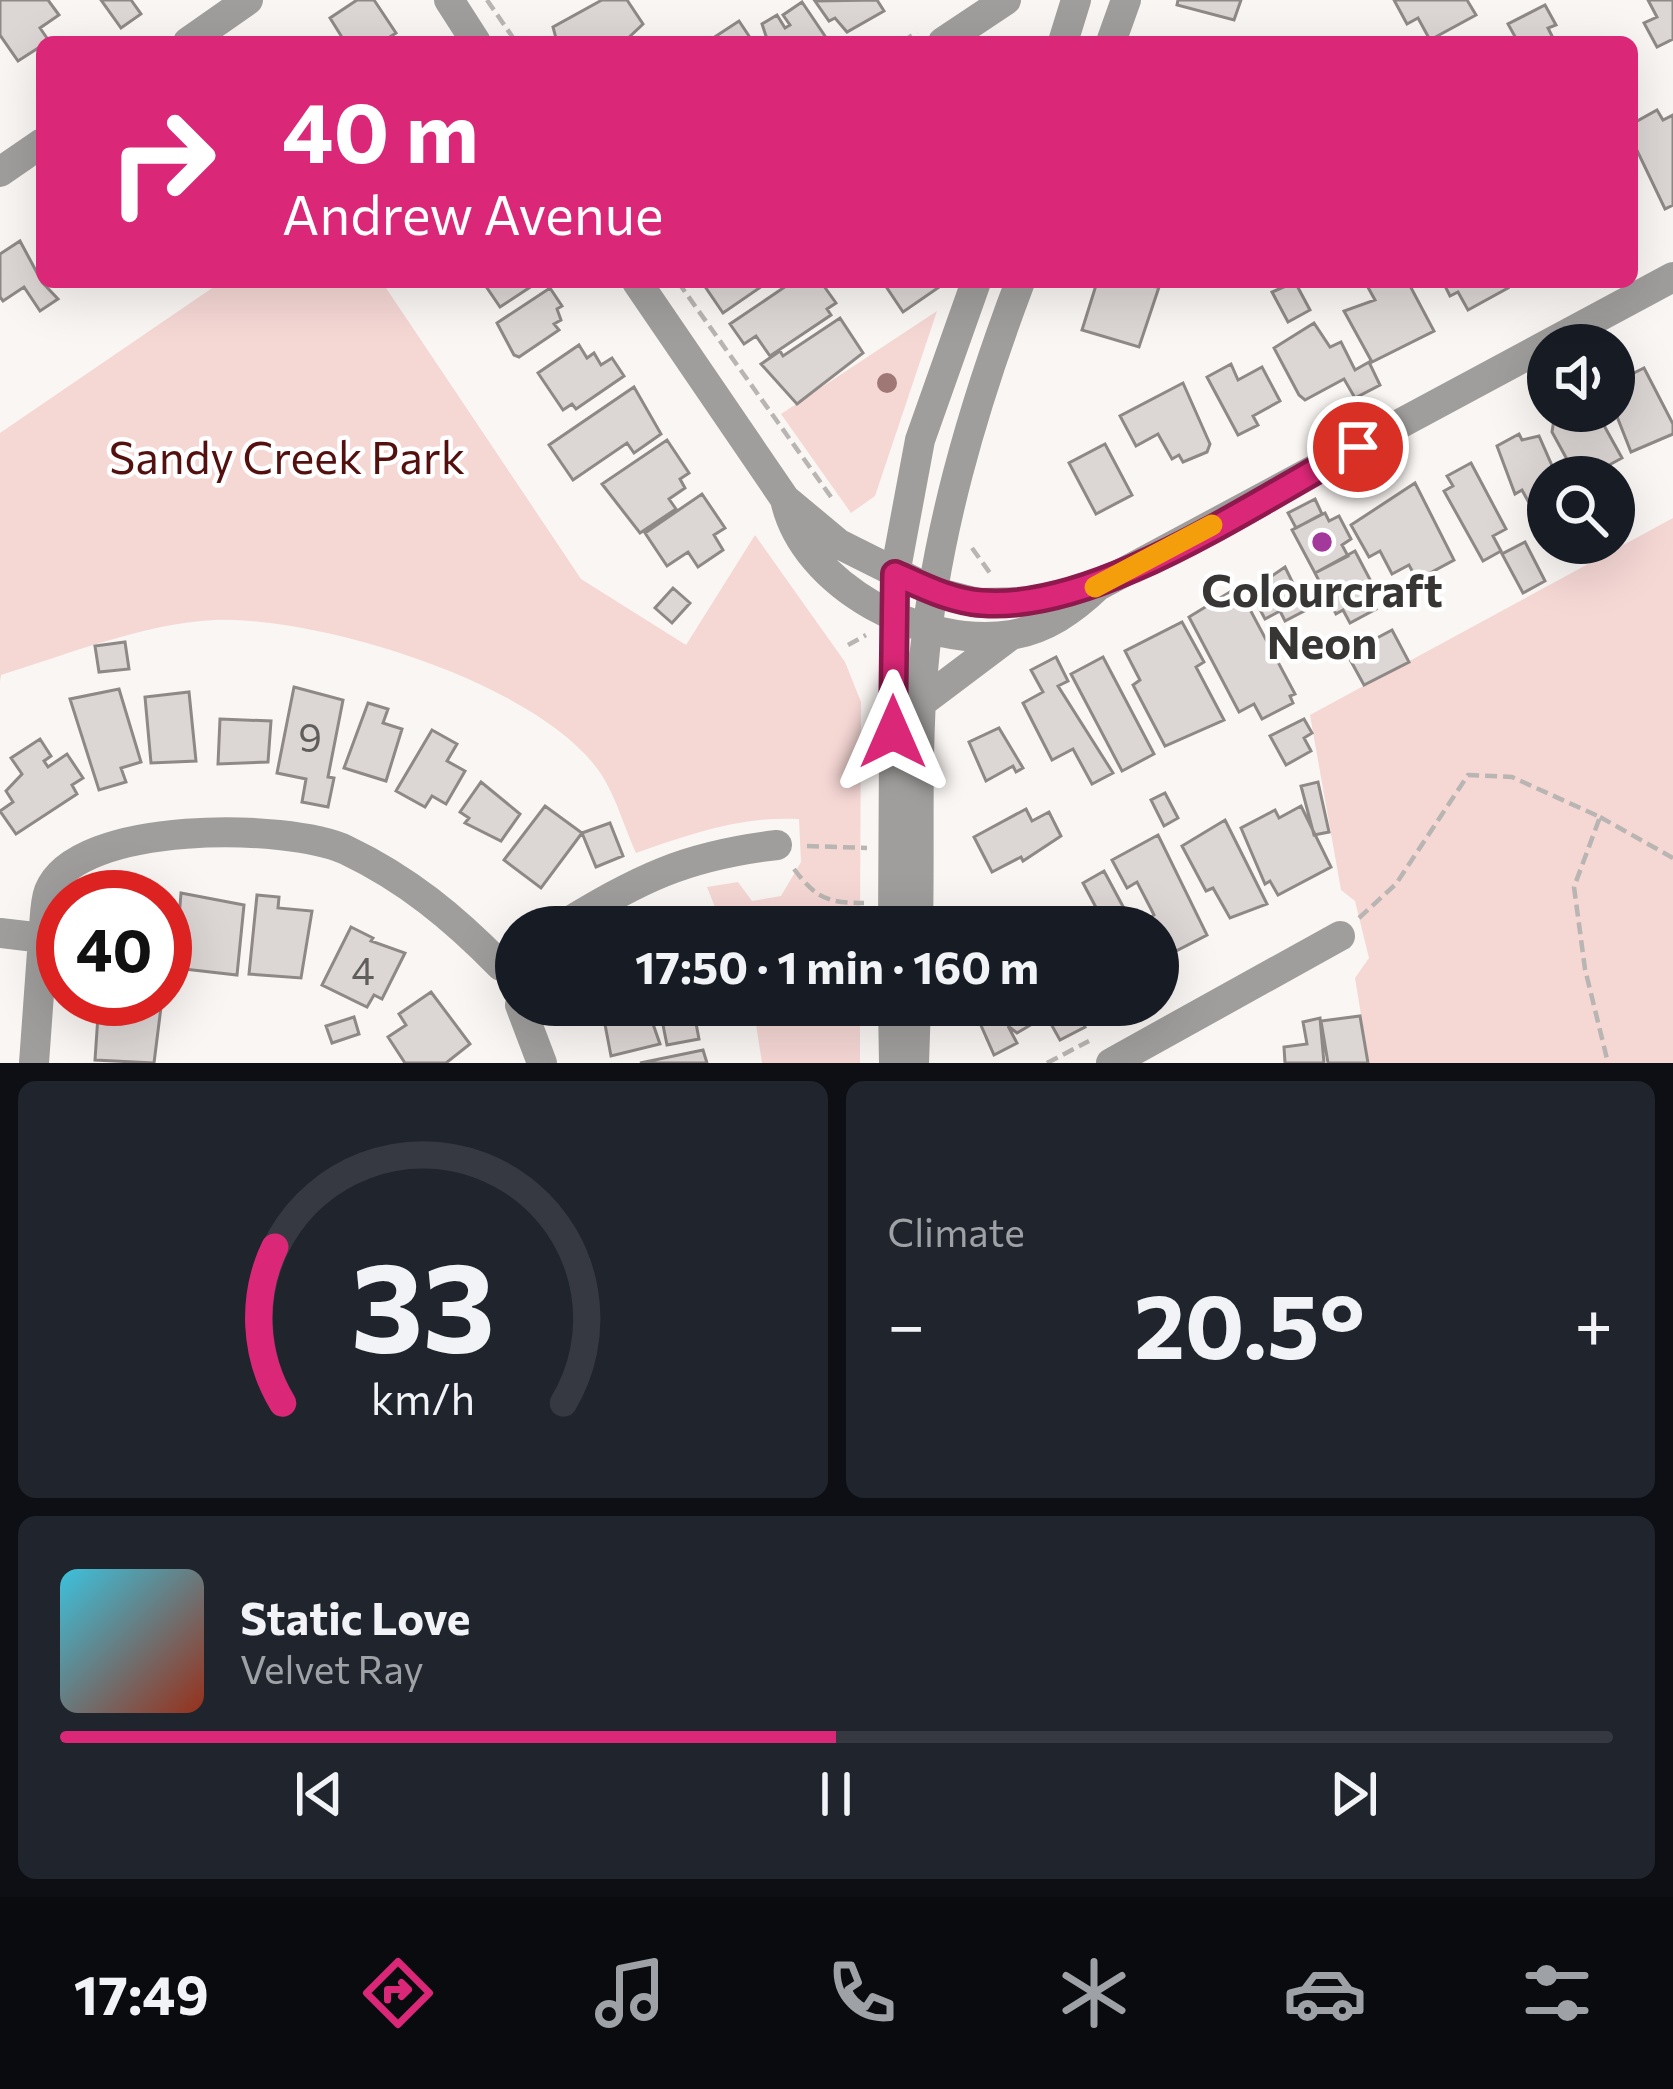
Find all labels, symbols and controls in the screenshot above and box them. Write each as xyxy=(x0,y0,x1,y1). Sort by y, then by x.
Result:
text: 40 m xyxy=(282,78,479,180)
icon: right xyxy=(84,84,240,240)
text: Andrew Avenue xyxy=(282,180,663,246)
map controls xyxy=(1527,324,1635,564)
button: sound xyxy=(1527,324,1635,432)
pin xyxy=(1307,396,1409,498)
icon: arrive xyxy=(1325,414,1391,480)
park label: Sandy Creek Park xyxy=(109,428,465,483)
button: search xyxy=(1527,456,1635,564)
marker: Colourcraft Neon xyxy=(1309,529,1335,555)
place label: Colourcraft Neon xyxy=(1201,561,1443,668)
position arrow xyxy=(830,669,956,795)
house number: 9 xyxy=(298,712,322,760)
speed limit sign: 40 xyxy=(36,870,192,1026)
text: 17:50 · 1 min · 160 m xyxy=(635,938,1039,993)
house number: 4 xyxy=(351,945,375,993)
text: Climate xyxy=(888,1207,1025,1255)
text: 33 xyxy=(350,1225,495,1378)
text: 20.5° xyxy=(1134,1267,1365,1378)
text: − xyxy=(888,1282,925,1363)
text: + xyxy=(1574,1282,1613,1363)
text: km/h xyxy=(371,1370,475,1423)
text: Static Love xyxy=(240,1589,470,1644)
text: Velvet Ray xyxy=(240,1644,424,1692)
icon: previous xyxy=(286,1761,352,1827)
icon: pause xyxy=(803,1761,869,1827)
icon: next xyxy=(1321,1761,1387,1827)
icon: directions xyxy=(356,1951,440,2035)
icon: music xyxy=(588,1951,672,2035)
icon: phone xyxy=(820,1951,904,2035)
icon: climate xyxy=(1052,1951,1136,2035)
icon: car xyxy=(1283,1951,1367,2035)
icon: filters xyxy=(1515,1951,1599,2035)
text: 17:49 xyxy=(74,1960,209,2026)

